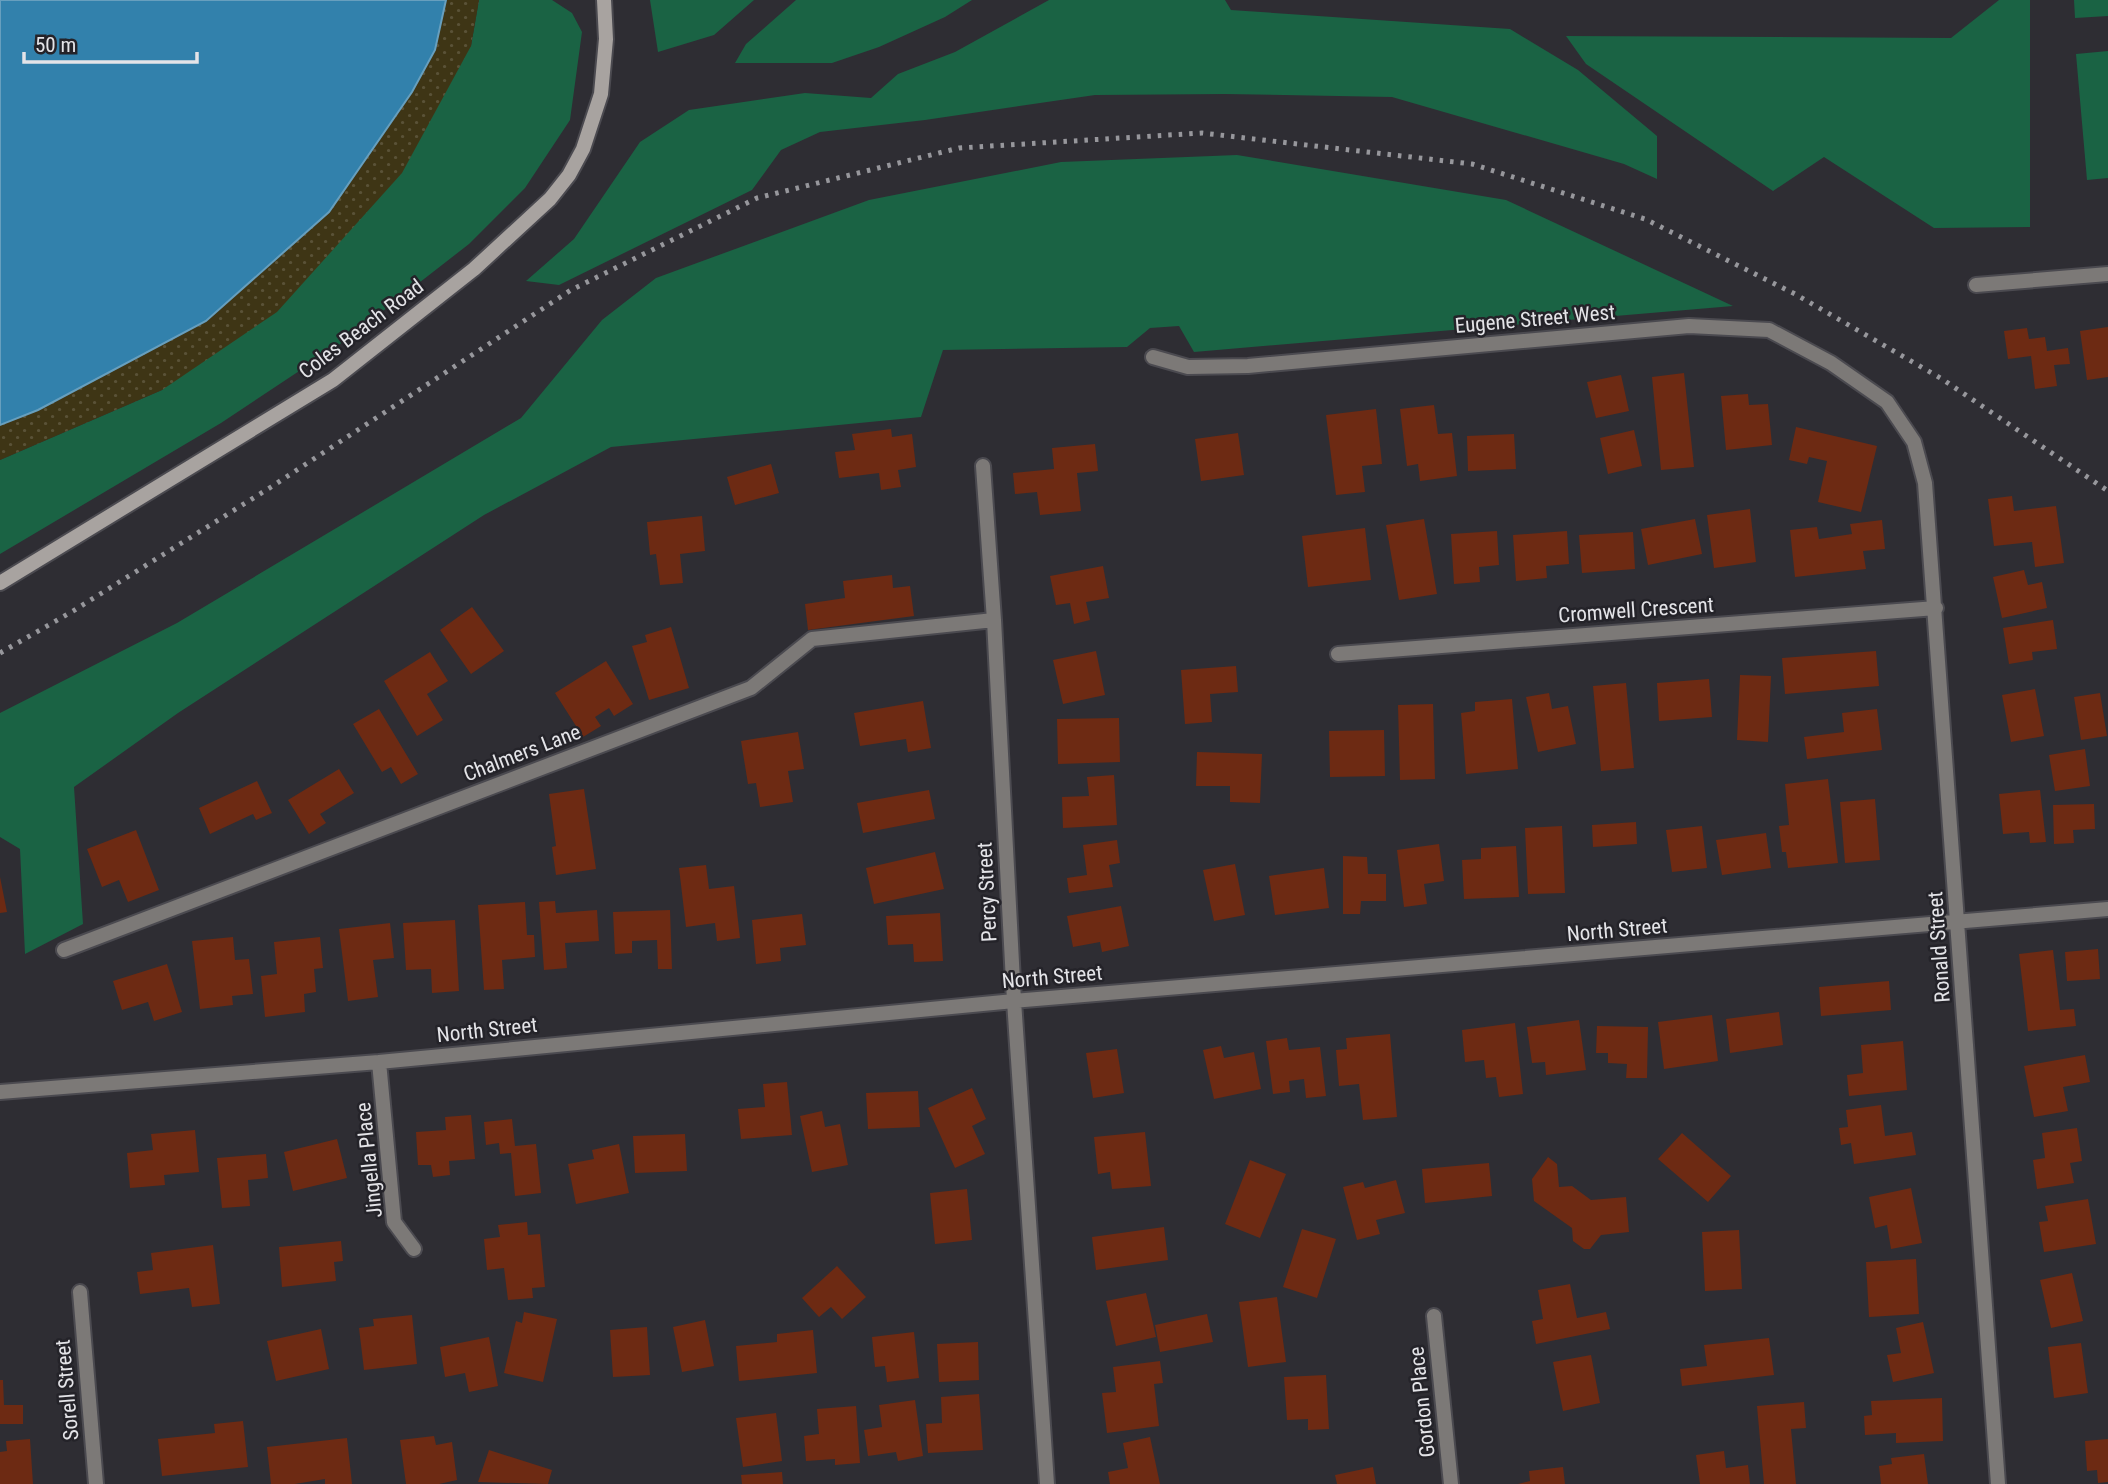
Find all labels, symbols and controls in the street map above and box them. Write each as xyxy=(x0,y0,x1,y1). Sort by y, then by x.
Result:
scale bar xyxy=(24,21,198,65)
text: 50 m xyxy=(35,33,76,57)
street label: Coles Beach Road xyxy=(294,274,428,384)
street label: Eugene Street West xyxy=(1454,300,1616,338)
street label: Cromwell Crescent xyxy=(1557,593,1715,627)
street label: Chalmers Lane xyxy=(460,720,584,786)
street label: Percy Street xyxy=(972,841,1002,943)
street label: Ronald Street xyxy=(1923,891,1955,1003)
street label: North Street xyxy=(1566,914,1668,946)
street label: North Street xyxy=(1001,961,1103,993)
street label: North Street xyxy=(436,1013,538,1047)
street label: Jingella Place xyxy=(351,1101,387,1219)
street label: Sorell Street xyxy=(51,1339,83,1441)
street label: Gordon Place xyxy=(1404,1345,1440,1459)

